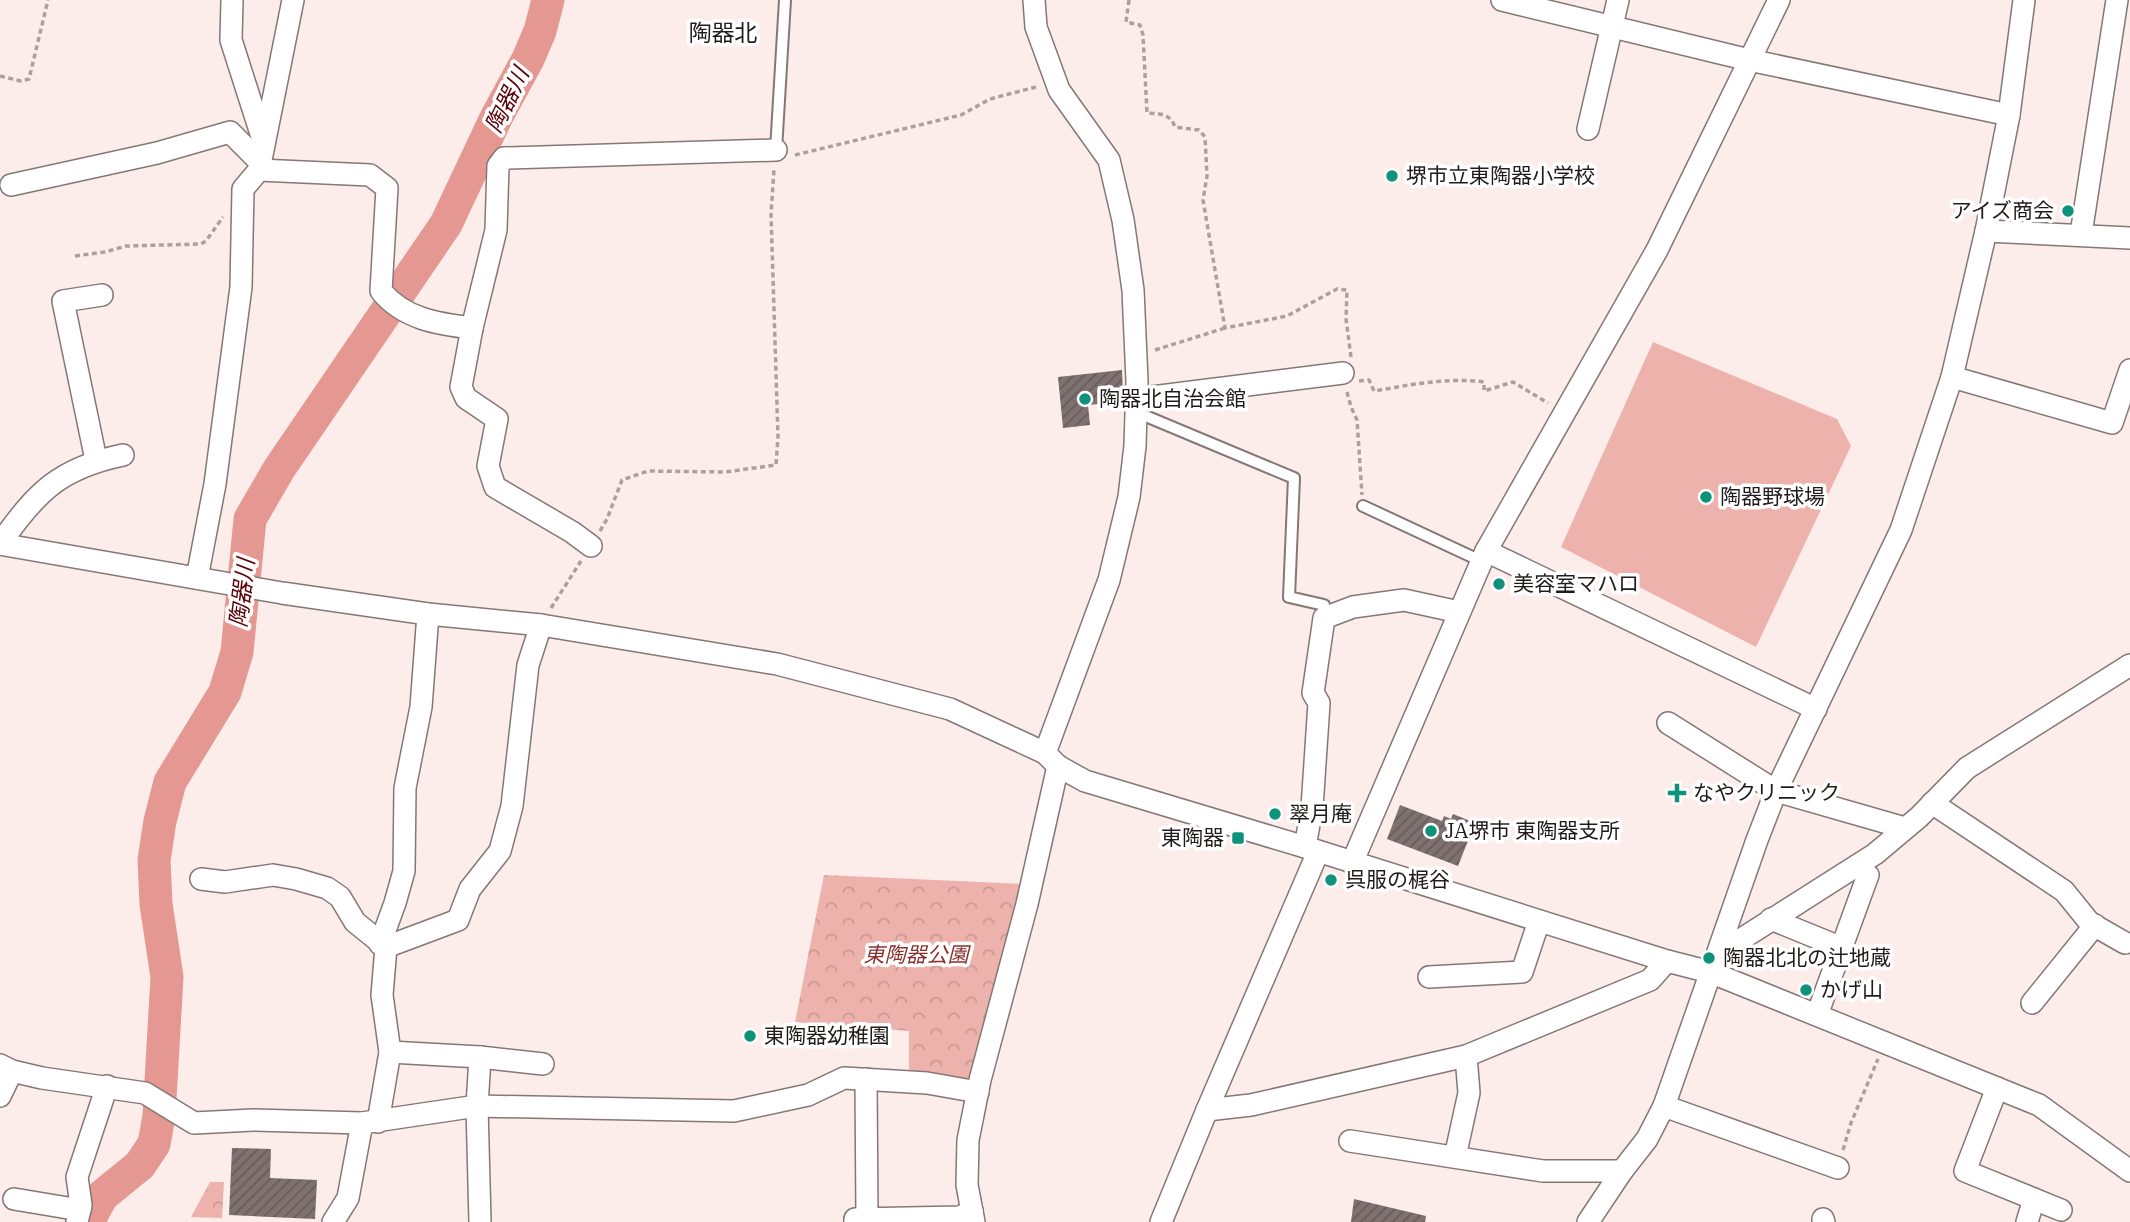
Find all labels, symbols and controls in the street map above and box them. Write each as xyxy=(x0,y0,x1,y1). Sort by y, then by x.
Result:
district label: 陶器北 xyxy=(689,17,758,47)
water label: 陶器川 xyxy=(477,59,536,137)
place label: 堺市立東陶器小学校 xyxy=(1406,161,1595,189)
marker: 堺市立東陶器小学校 xyxy=(1384,168,1400,184)
place label: アイズ商会 xyxy=(1951,196,2054,224)
marker: アイズ商会 xyxy=(2060,203,2076,219)
place label: 陶器北自治会館 xyxy=(1099,384,1246,412)
marker: 陶器北自治会館 xyxy=(1077,391,1093,407)
place label: 陶器野球場 xyxy=(1720,482,1825,510)
marker: 陶器野球場 xyxy=(1698,489,1714,505)
water label: 陶器川 xyxy=(222,554,260,629)
place label: 美容室マハロ xyxy=(1513,569,1639,597)
marker: 美容室マハロ xyxy=(1491,576,1507,592)
place label: なやクリニック xyxy=(1693,778,1840,806)
marker: なやクリニック xyxy=(1667,783,1687,803)
place label: 翠月庵 xyxy=(1289,799,1352,827)
marker: 翠月庵 xyxy=(1267,806,1283,822)
place label: JA堺市 東陶器支所 xyxy=(1445,816,1620,844)
place label: 東陶器 xyxy=(1161,823,1224,851)
marker: JA堺市 東陶器支所 xyxy=(1423,823,1439,839)
marker: 東陶器 xyxy=(1230,830,1246,846)
place label: 呉服の梶谷 xyxy=(1345,865,1450,893)
marker: 呉服の梶谷 xyxy=(1323,872,1339,888)
park label: 東陶器公園 xyxy=(864,940,971,968)
place label: 陶器北北の辻地蔵 xyxy=(1723,943,1891,971)
marker: 陶器北北の辻地蔵 xyxy=(1701,950,1717,966)
place label: かげ山 xyxy=(1820,975,1883,1003)
marker: かげ山 xyxy=(1798,982,1814,998)
place label: 東陶器幼稚園 xyxy=(764,1021,890,1049)
marker: 東陶器幼稚園 xyxy=(742,1028,758,1044)

